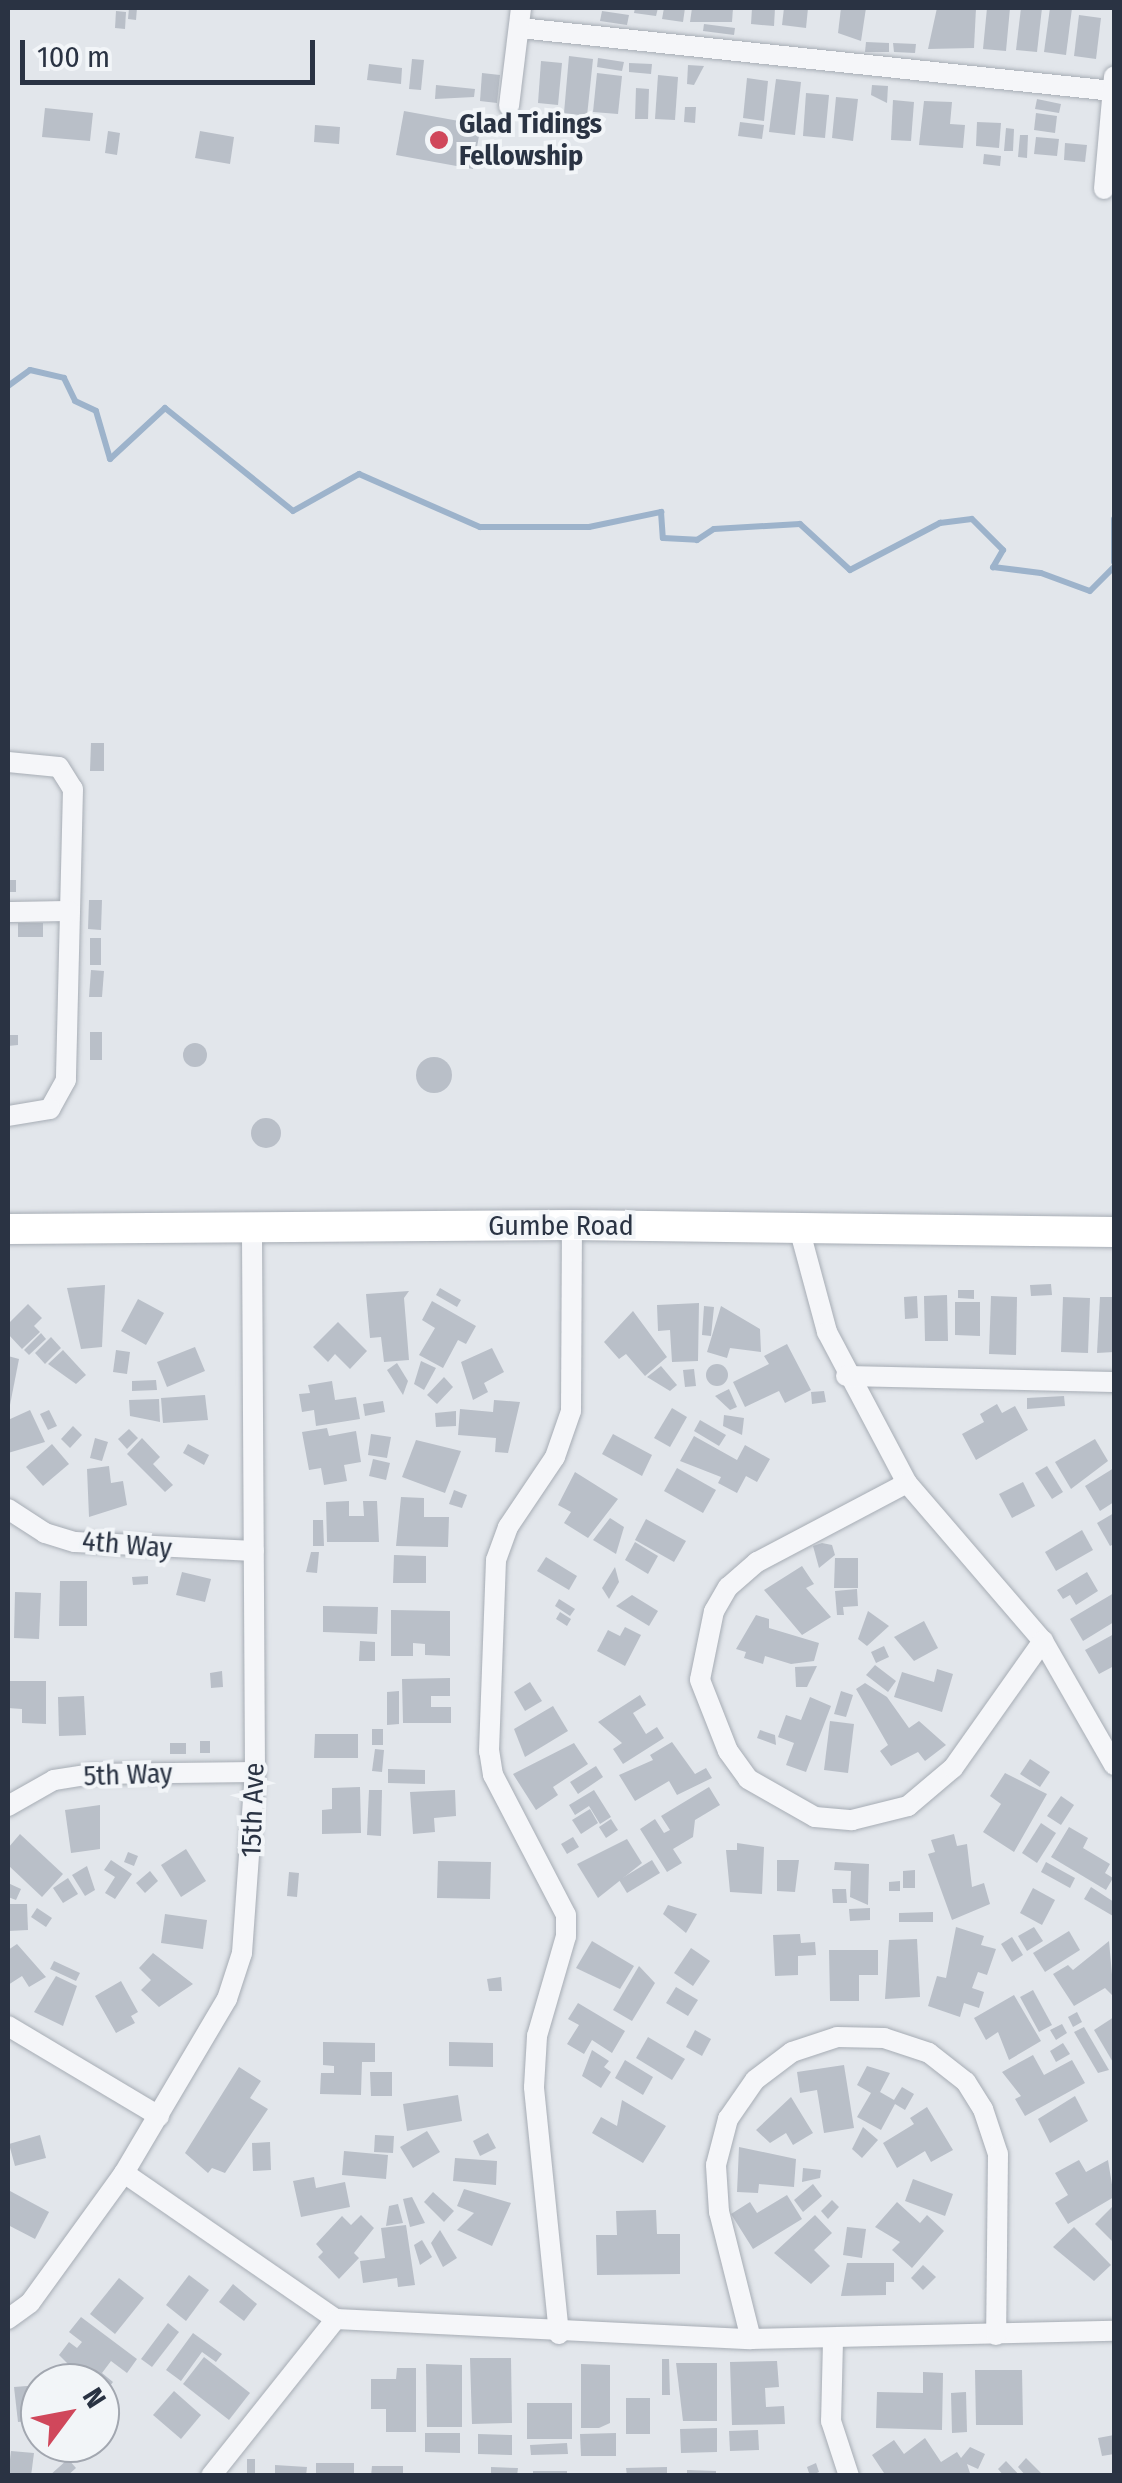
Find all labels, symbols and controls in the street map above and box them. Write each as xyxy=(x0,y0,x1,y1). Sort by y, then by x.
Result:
scale bar xyxy=(25,20,320,82)
text: 100 m xyxy=(37,39,110,75)
place label: Glad Tidings Fellowship xyxy=(459,107,602,173)
marker: Glad Tidings Fellowship xyxy=(428,129,450,151)
street label: Gumbe Road xyxy=(488,1209,634,1243)
street label: 4th Way xyxy=(81,1524,173,1566)
street label: 5th Way xyxy=(83,1757,173,1793)
street label: 15th Ave xyxy=(235,1762,271,1858)
north arrow xyxy=(20,2363,120,2463)
text: N xyxy=(76,2382,113,2414)

